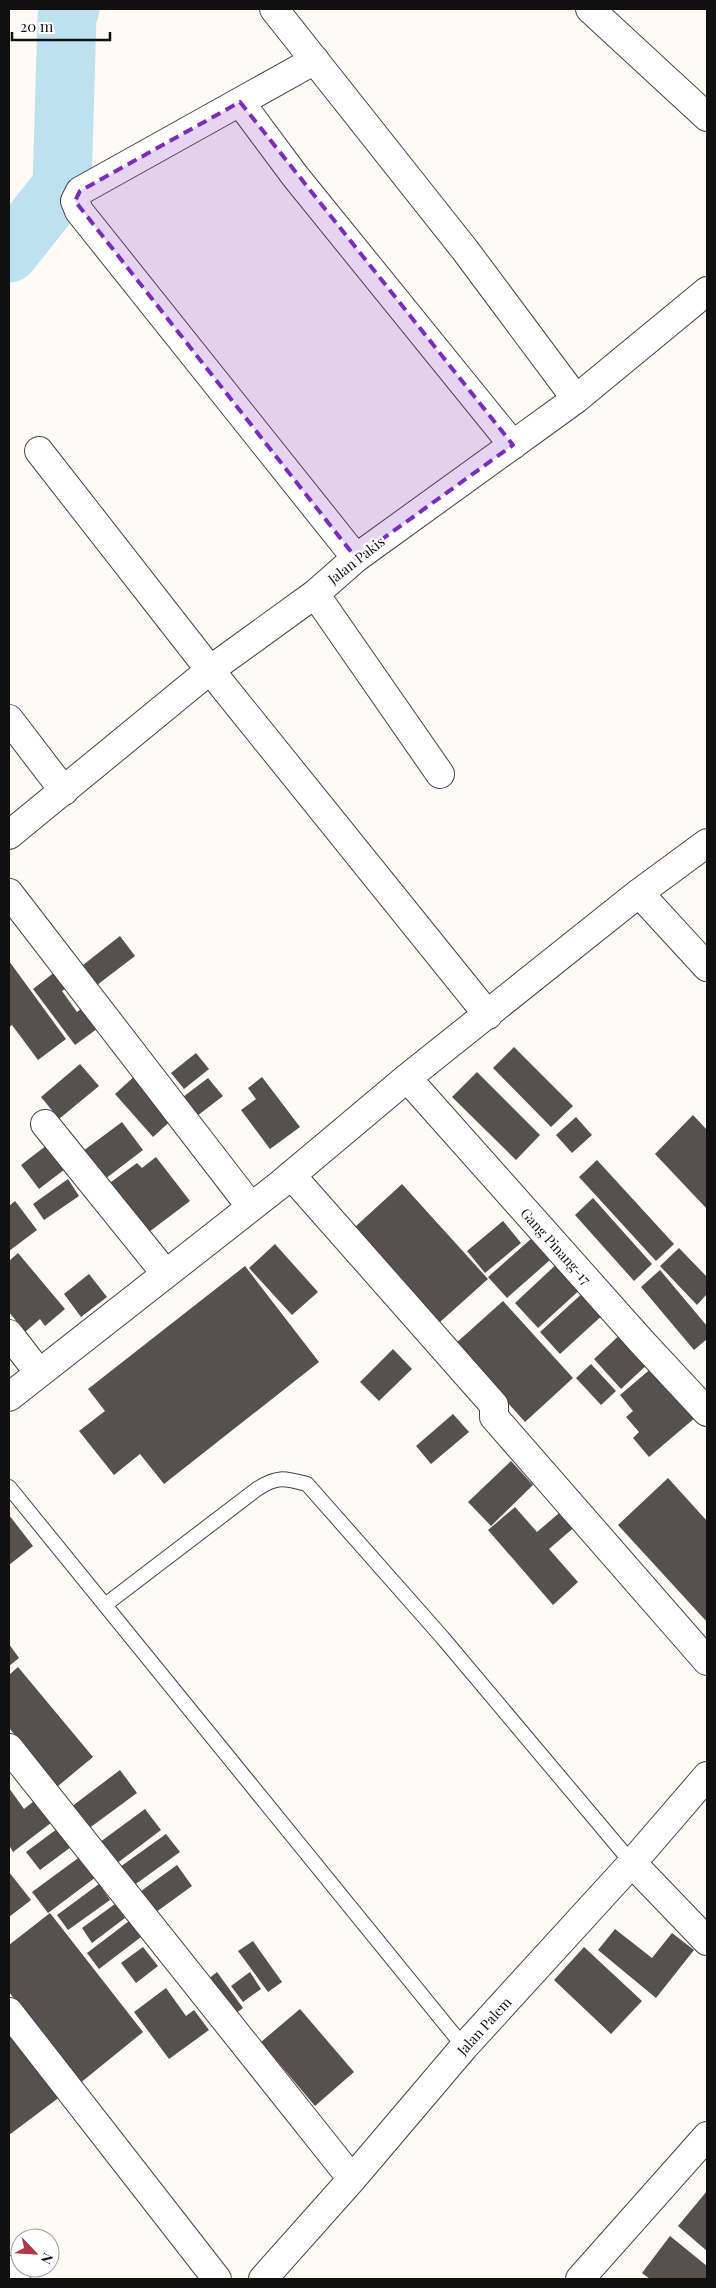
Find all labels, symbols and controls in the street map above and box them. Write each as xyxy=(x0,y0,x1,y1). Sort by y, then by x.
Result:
scale bar xyxy=(12,10,110,42)
text: 20 m xyxy=(20,16,54,36)
street label: Jalan Pakis xyxy=(323,532,388,589)
street label: Gang Pinang-17 xyxy=(517,1204,596,1289)
street label: Jalan Palem xyxy=(452,1992,516,2060)
north arrow xyxy=(10,2228,60,2278)
text: N xyxy=(36,2250,58,2267)

